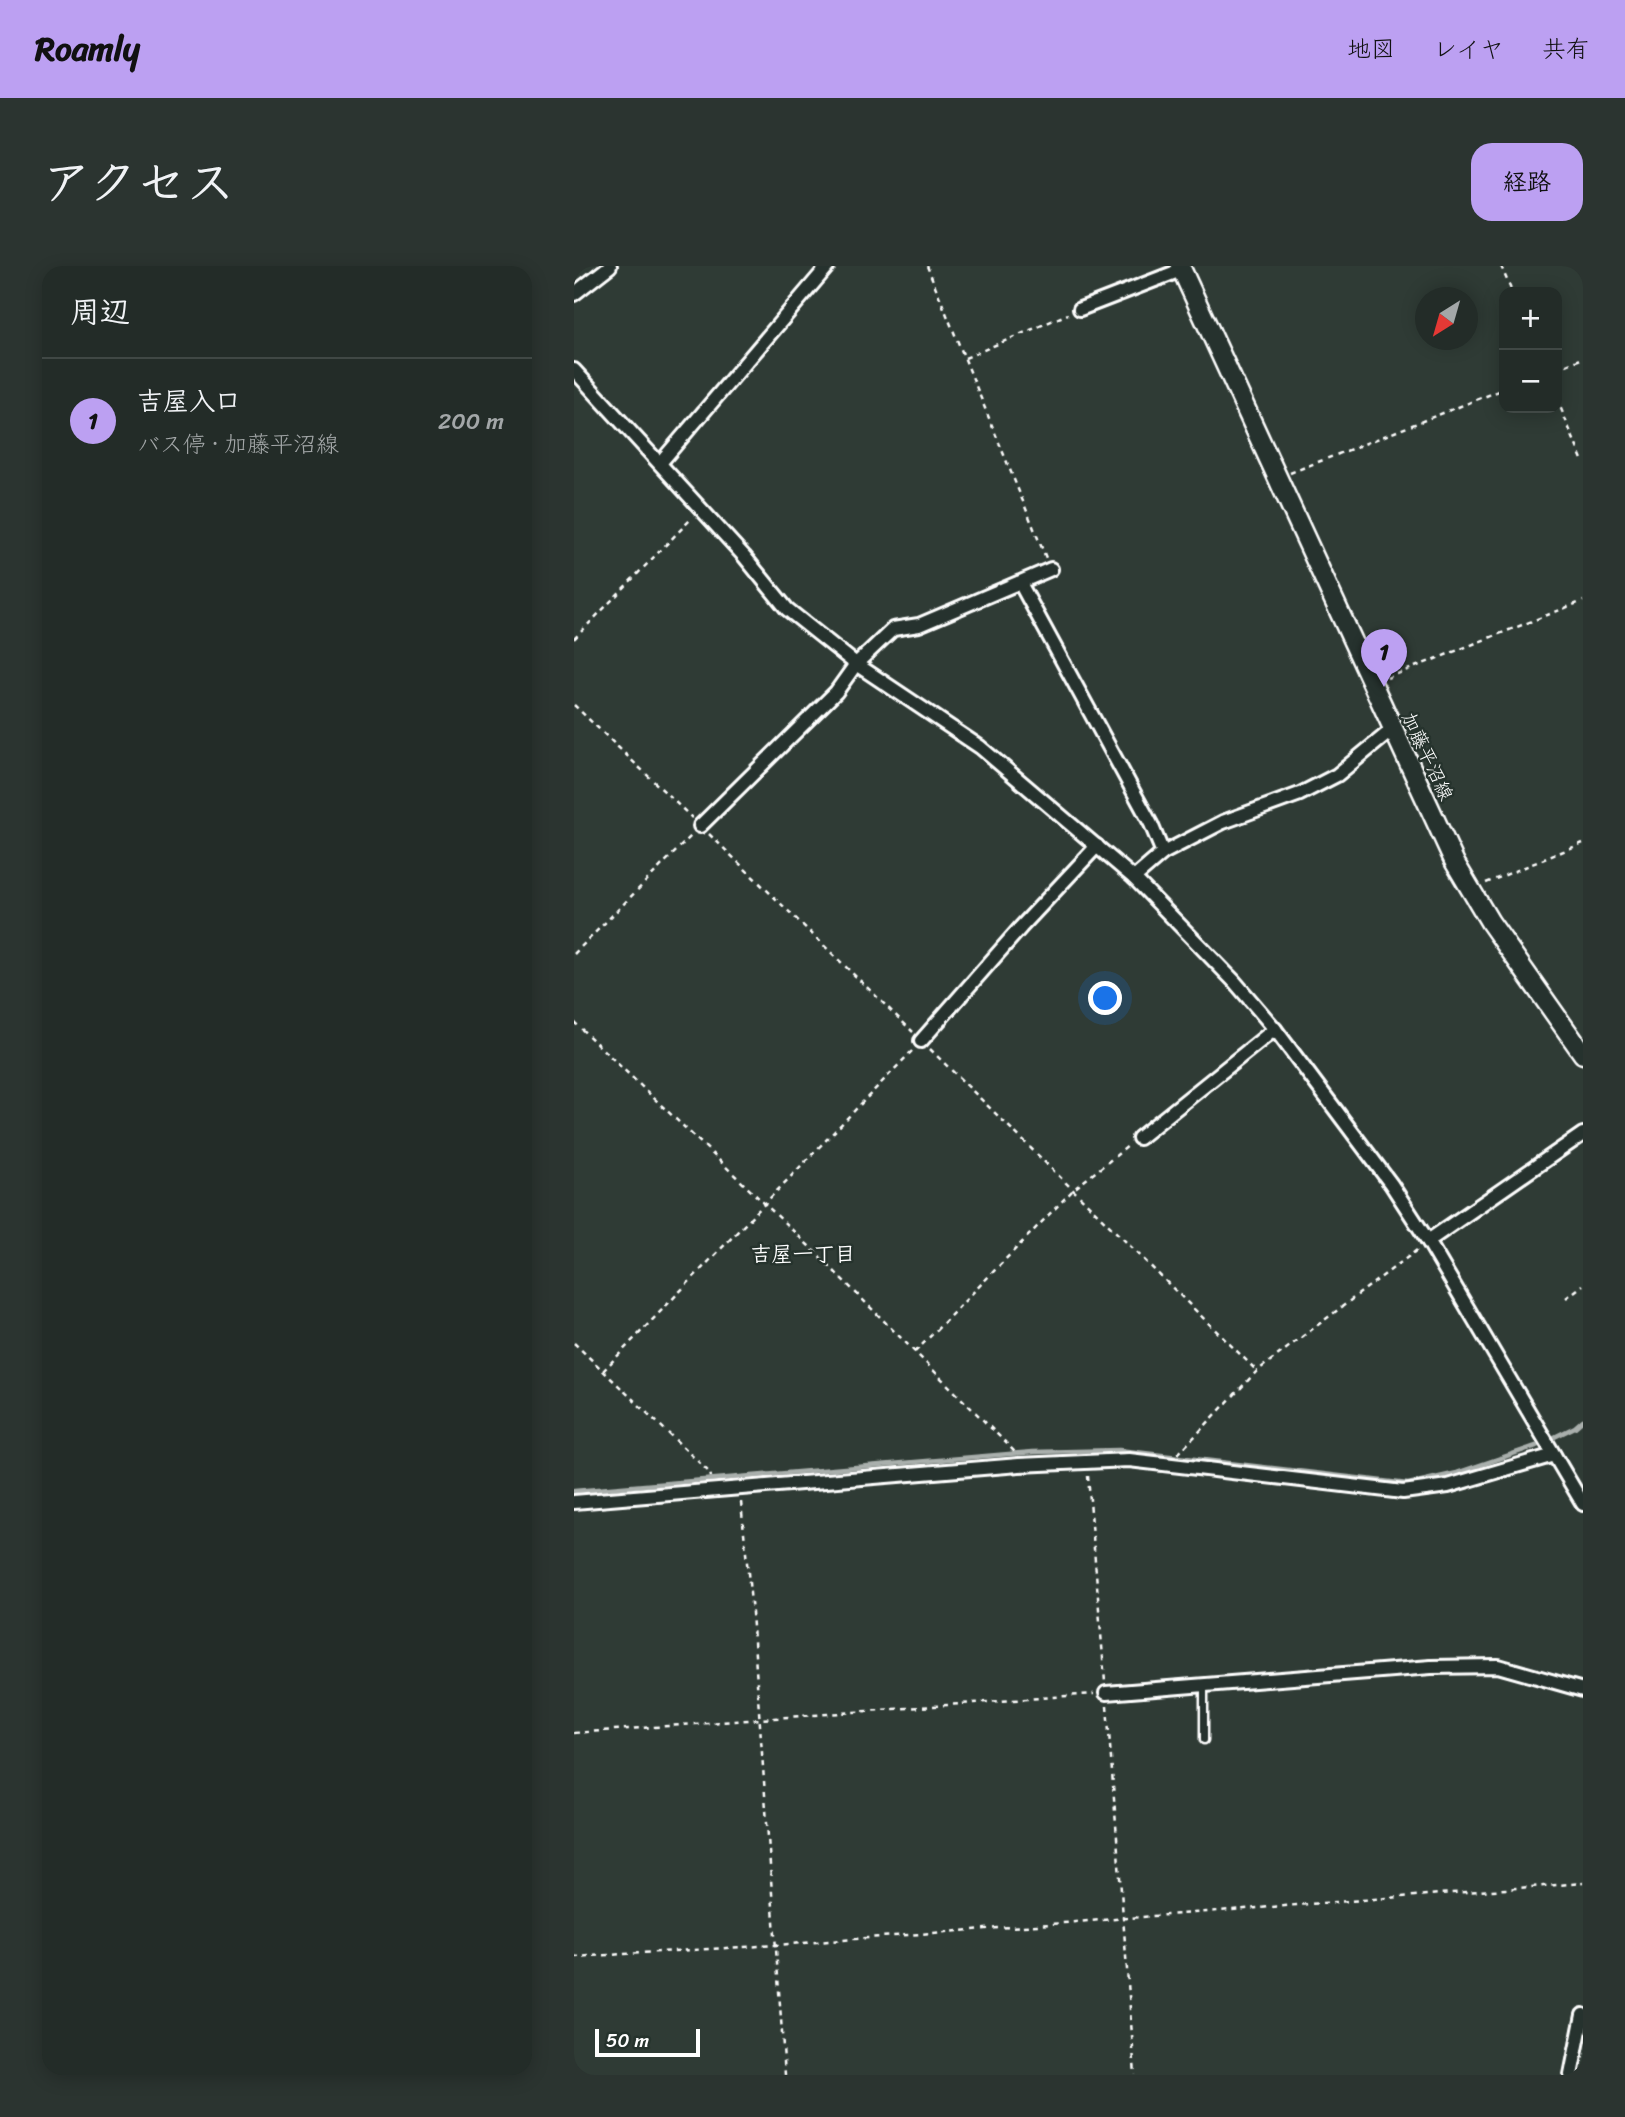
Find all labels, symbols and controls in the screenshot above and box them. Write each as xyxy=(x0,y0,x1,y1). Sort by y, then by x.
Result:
text: Roamly xyxy=(35,20,140,78)
text: 地図 xyxy=(1347,28,1395,70)
text: レイヤ xyxy=(1433,28,1504,70)
text: 共有 xyxy=(1542,28,1590,70)
text: アクセス xyxy=(42,139,235,226)
button: 経路 xyxy=(1471,143,1583,221)
text: 周辺 xyxy=(70,285,130,339)
north arrow xyxy=(1415,287,1478,350)
map controls xyxy=(1499,287,1562,413)
button: + xyxy=(1499,287,1562,350)
button: − xyxy=(1499,350,1562,413)
text: 吉屋入口 xyxy=(137,378,241,424)
text: 1 xyxy=(88,401,98,442)
text: 200 m xyxy=(438,401,504,442)
text: バス停 · 加藤平沼線 xyxy=(137,424,339,465)
pin: 1 xyxy=(1361,629,1407,687)
street label: 加藤平沼線 xyxy=(1393,706,1463,806)
your location xyxy=(1088,981,1122,1015)
district label: 吉屋一丁目 xyxy=(751,1235,856,1273)
text: 50 m xyxy=(606,2024,649,2057)
scale bar xyxy=(595,2026,700,2058)

